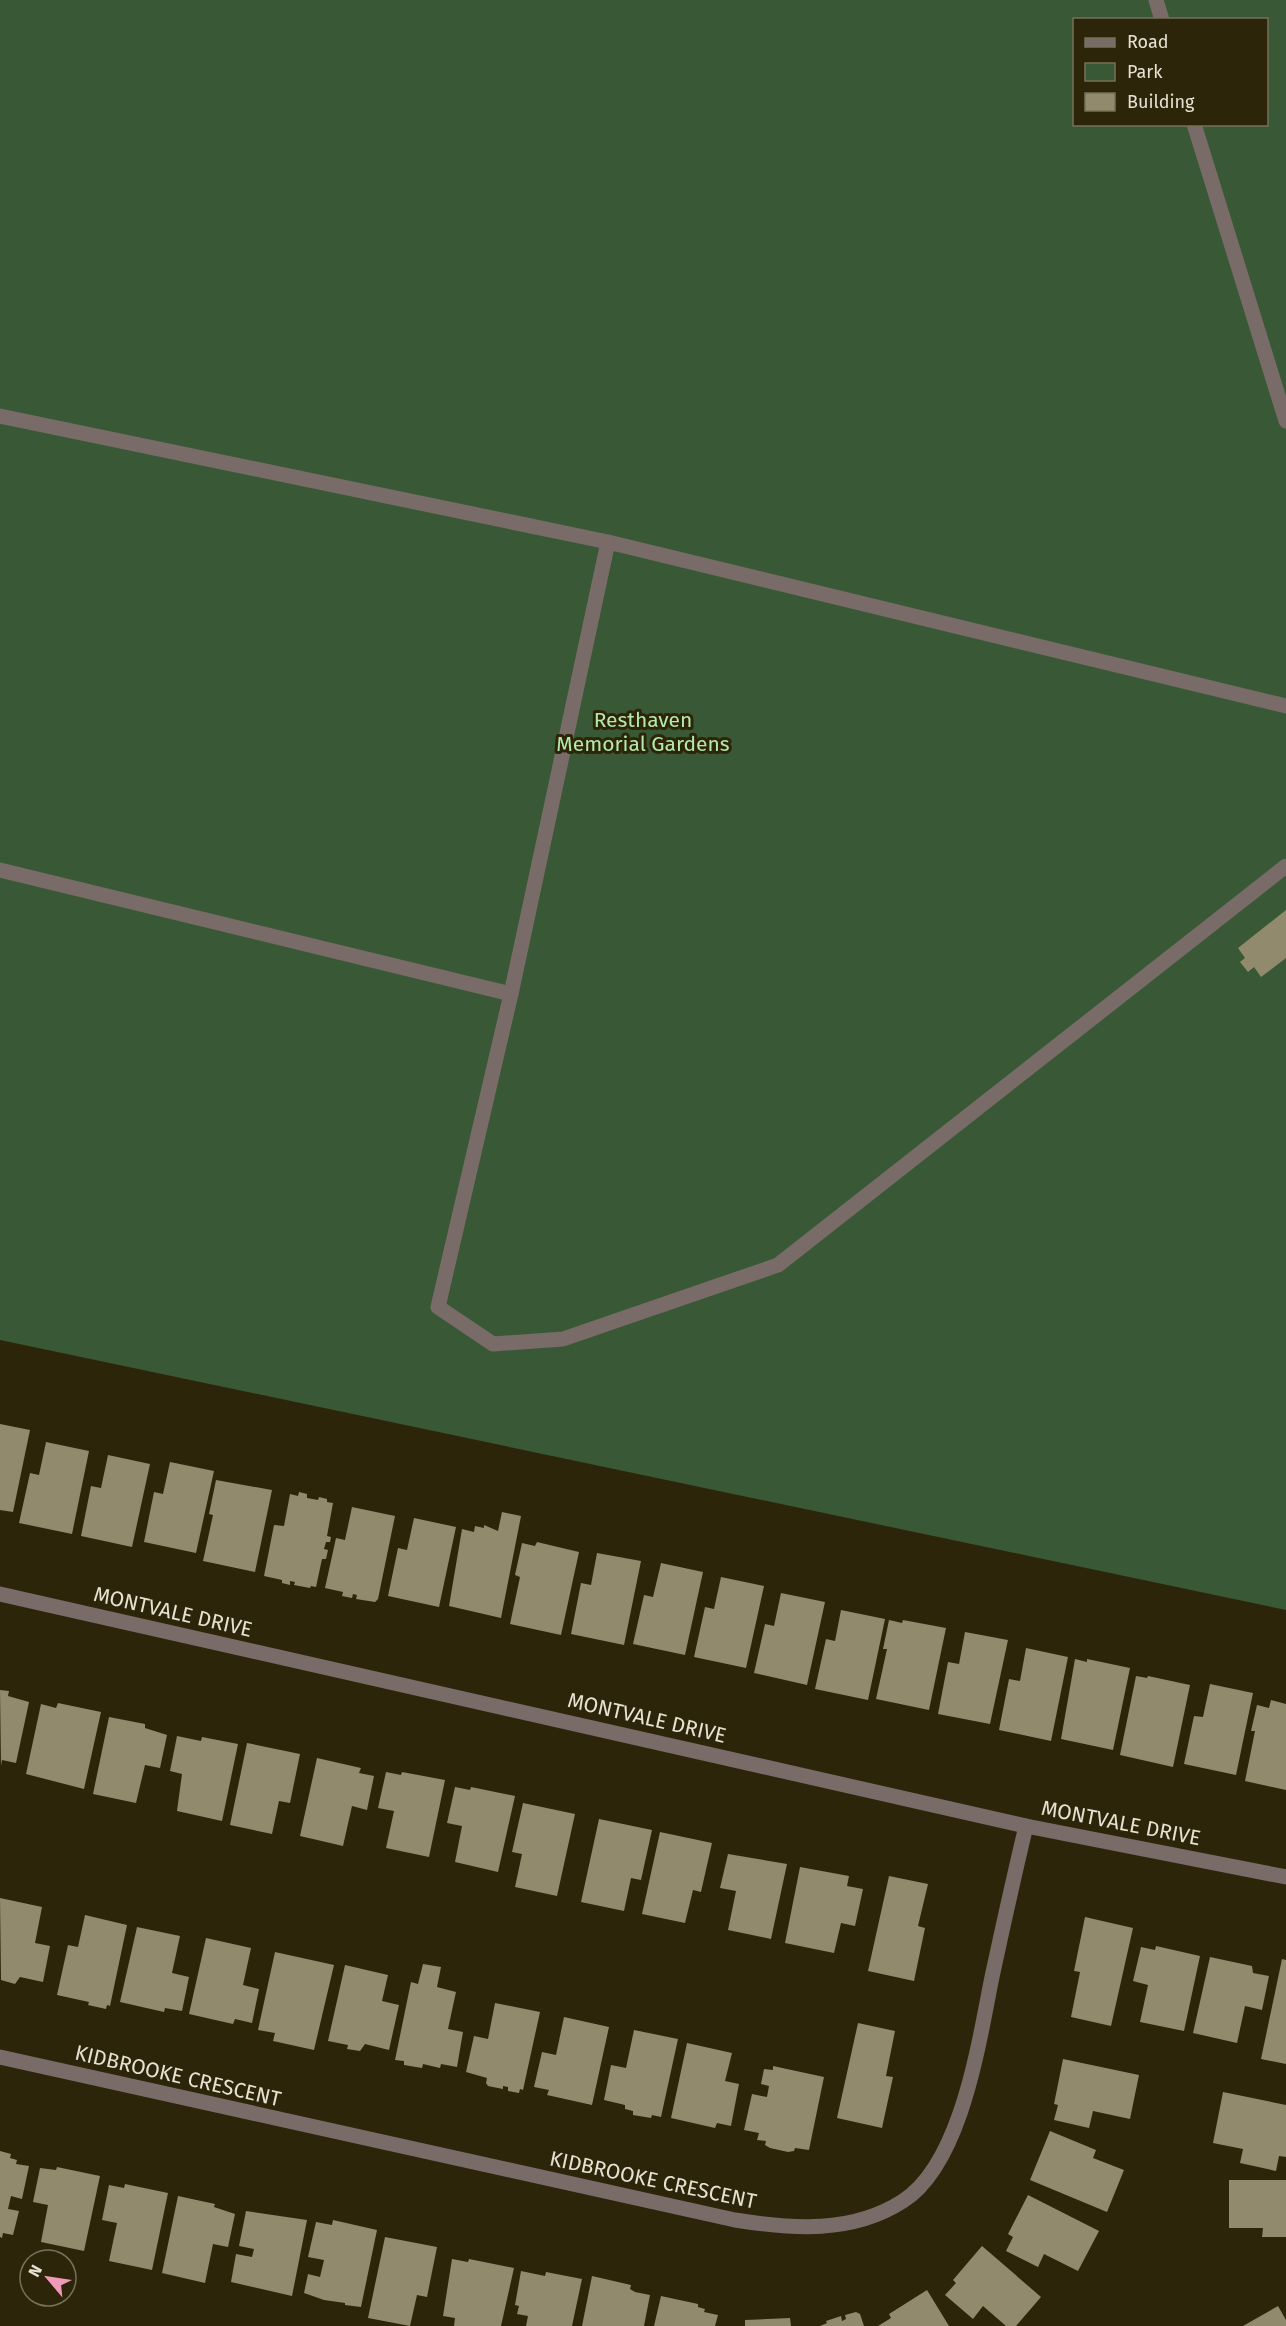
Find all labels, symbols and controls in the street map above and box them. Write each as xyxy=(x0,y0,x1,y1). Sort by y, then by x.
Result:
legend xyxy=(1073,18,1268,126)
text: Road xyxy=(1127,31,1169,53)
text: Park xyxy=(1127,61,1163,83)
text: Building xyxy=(1127,91,1195,113)
park label: Resthaven Memorial Gardens xyxy=(556,707,730,757)
street label: MONTVALE DRIVE xyxy=(91,1581,255,1643)
street label: MONTVALE DRIVE xyxy=(565,1687,729,1749)
street label: MONTVALE DRIVE xyxy=(1039,1795,1203,1851)
street label: KIDBROOKE CRESCENT xyxy=(72,2040,284,2112)
street label: KIDBROOKE CRESCENT xyxy=(547,2145,759,2215)
north arrow xyxy=(18,2248,78,2308)
text: N xyxy=(24,2262,46,2280)

